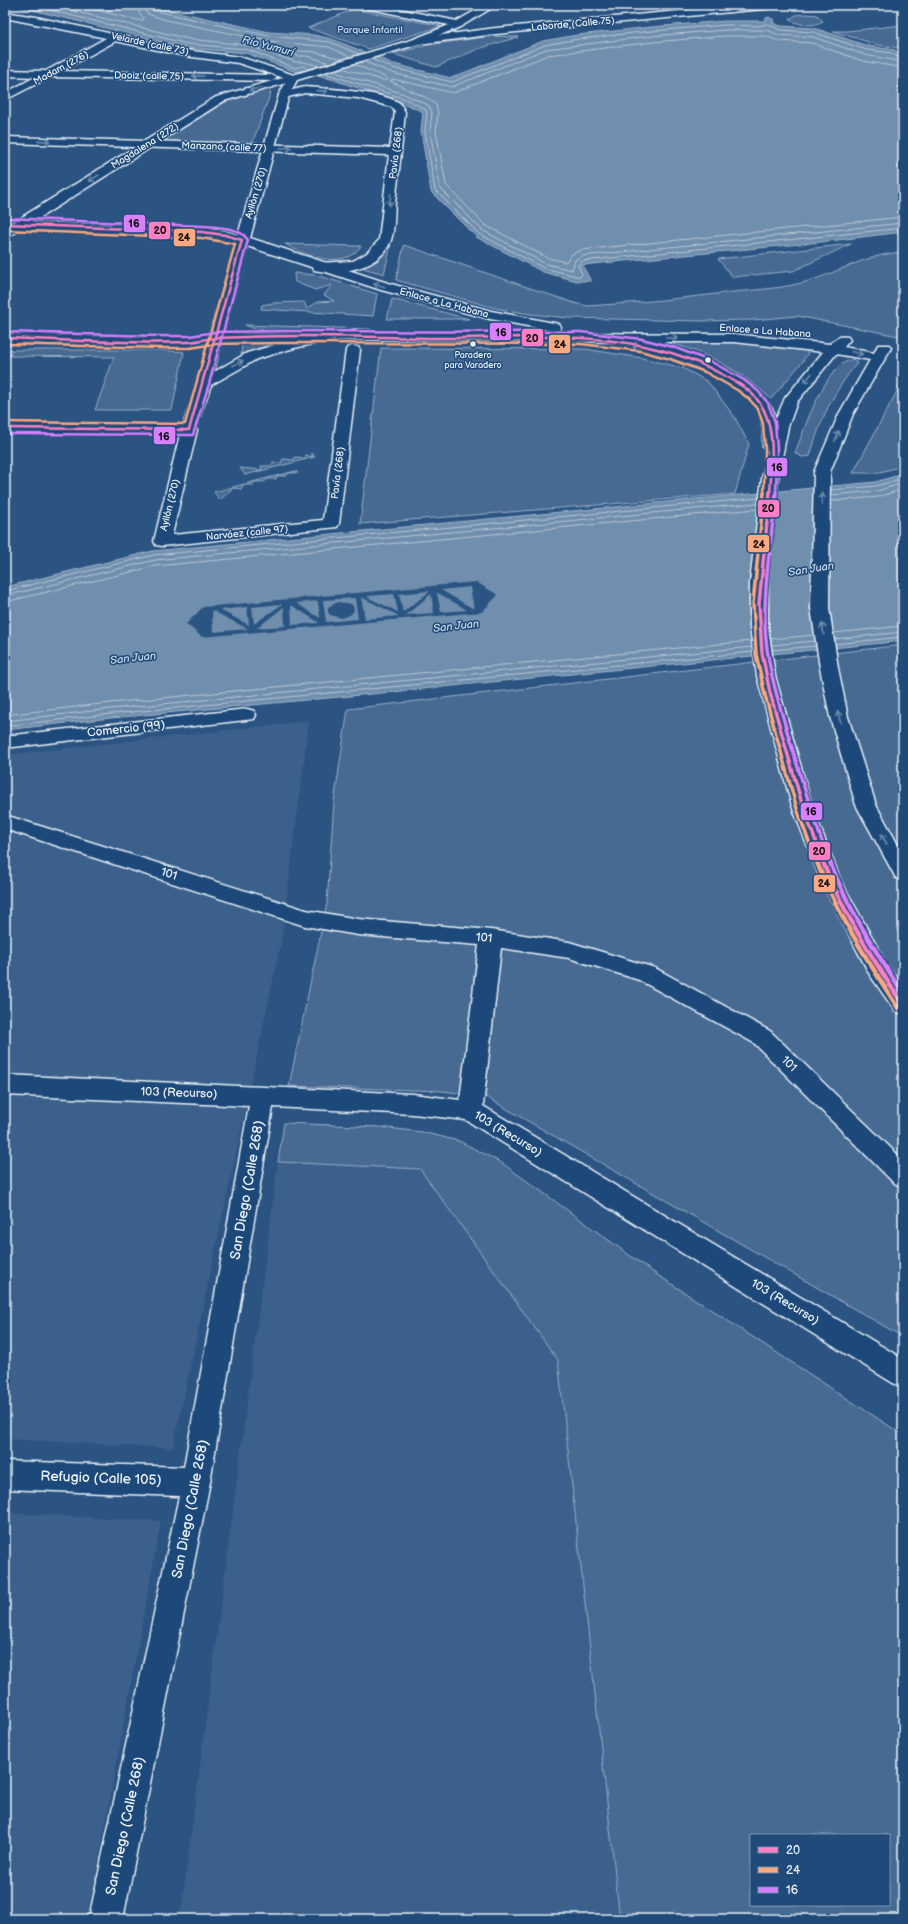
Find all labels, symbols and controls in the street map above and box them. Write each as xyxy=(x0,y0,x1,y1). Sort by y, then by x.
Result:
street label: Laborde (Calle 75) xyxy=(531,14,615,34)
park label: Parque Infantil xyxy=(337,24,403,36)
street label: Velarde (calle 73) xyxy=(110,30,190,58)
water label: Río Yumurí xyxy=(241,33,297,59)
street label: Madam (276) xyxy=(31,48,91,88)
street label: Daoiz (calle 75) xyxy=(114,69,184,83)
one-way arrow xyxy=(192,73,205,80)
one-way arrow xyxy=(249,86,262,93)
one-way arrow xyxy=(315,87,328,95)
street label: Magdalena (272) xyxy=(109,120,181,172)
street label: Pavía (268) xyxy=(387,126,405,180)
one-way arrow xyxy=(37,137,50,145)
street label: Manzano (calle 77) xyxy=(181,140,267,154)
one-way arrow xyxy=(279,145,292,152)
street label: Ayllón (270) xyxy=(243,166,270,220)
one-way arrow xyxy=(89,174,100,182)
one-way arrow xyxy=(387,193,394,206)
line badge: 16 xyxy=(123,214,146,233)
text: 16 xyxy=(128,217,140,230)
line badge: 20 xyxy=(148,221,171,240)
text: 20 xyxy=(153,224,167,237)
line badge: 24 xyxy=(173,228,196,247)
text: 24 xyxy=(178,231,191,244)
one-way arrow xyxy=(373,281,386,288)
street label: Enlace a La Habana xyxy=(398,285,490,321)
line badge: 16 xyxy=(489,322,512,341)
street label: Enlace a La Habana xyxy=(719,322,812,340)
text: 16 xyxy=(495,326,507,339)
line badge: 20 xyxy=(521,328,544,347)
text: 20 xyxy=(525,332,539,345)
line badge: 24 xyxy=(548,334,571,354)
one-way arrow xyxy=(665,334,678,342)
text: 24 xyxy=(554,338,567,351)
marker: Paradero para Varadero xyxy=(468,339,478,349)
place label: Paradero para Varadero xyxy=(444,350,502,371)
one-way arrow xyxy=(850,350,863,358)
unlabelled marker xyxy=(703,355,713,365)
one-way arrow xyxy=(231,359,243,367)
one-way arrow xyxy=(804,373,813,384)
line badge: 16 xyxy=(153,426,176,445)
text: 16 xyxy=(158,430,170,443)
one-way arrow xyxy=(834,431,841,443)
street label: Pavía (268) xyxy=(329,446,347,500)
line badge: 16 xyxy=(766,457,788,477)
text: 16 xyxy=(771,461,783,474)
street label: Ayllón (270) xyxy=(158,478,182,532)
one-way arrow xyxy=(818,493,826,506)
line badge: 20 xyxy=(757,499,780,518)
text: 20 xyxy=(761,502,775,515)
street label: Narváez (calle 97) xyxy=(205,523,289,543)
line badge: 24 xyxy=(747,534,770,553)
text: 24 xyxy=(753,538,766,551)
water label: San Juan xyxy=(787,559,835,579)
water label: San Juan xyxy=(432,617,480,635)
one-way arrow xyxy=(819,623,827,636)
water label: San Juan xyxy=(109,649,157,667)
one-way arrow xyxy=(835,711,843,724)
street label: Comercio (99) xyxy=(86,717,166,741)
line badge: 16 xyxy=(800,802,823,821)
text: 16 xyxy=(805,805,817,818)
one-way arrow xyxy=(880,833,888,845)
line badge: 20 xyxy=(808,841,831,861)
text: 20 xyxy=(812,845,826,858)
street label: 101 xyxy=(159,864,179,884)
line badge: 24 xyxy=(813,874,836,893)
text: 24 xyxy=(818,877,831,890)
street label: 101 xyxy=(475,930,493,946)
street label: 101 xyxy=(778,1053,800,1075)
street label: 103 (Recurso) xyxy=(140,1084,218,1102)
street label: 103 (Recurso) xyxy=(471,1108,545,1160)
street label: San Diego (Calle 268) xyxy=(226,1119,268,1261)
street label: 103 (Recurso) xyxy=(748,1276,822,1328)
street label: San Diego (Calle 268) xyxy=(168,1438,212,1580)
street label: Refugio (Calle 105) xyxy=(40,1467,162,1489)
street label: San Diego (Calle 268) xyxy=(102,1755,148,1897)
legend xyxy=(750,1834,890,1906)
text: 20 xyxy=(786,1843,800,1858)
text: 24 xyxy=(786,1863,801,1878)
text: 16 xyxy=(786,1883,798,1898)

